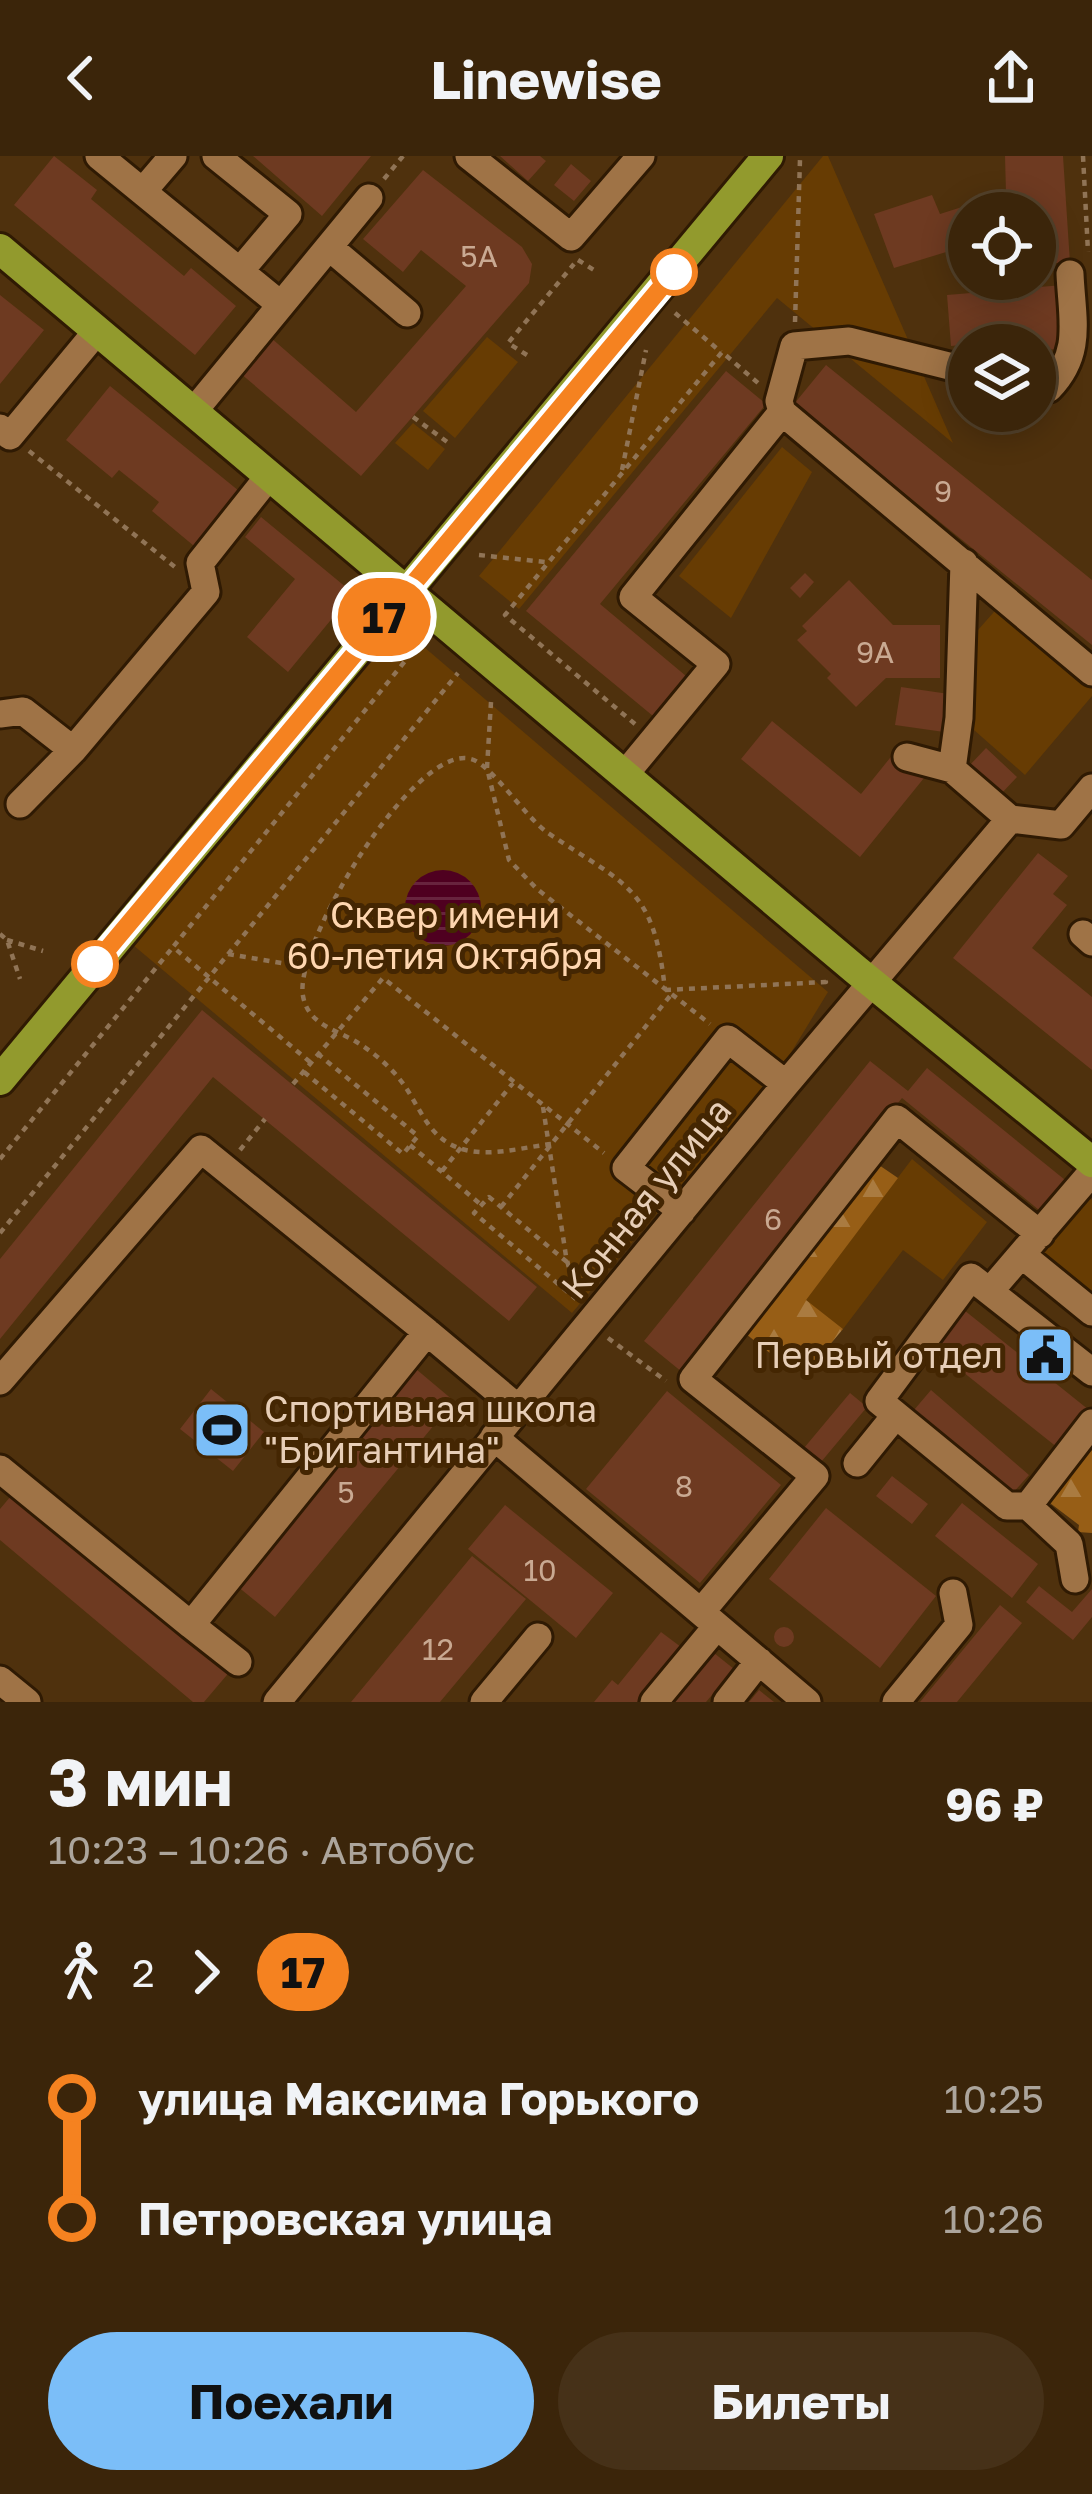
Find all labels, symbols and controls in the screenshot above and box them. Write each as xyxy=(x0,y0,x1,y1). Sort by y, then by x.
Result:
icon: back xyxy=(48,45,114,111)
icon: share xyxy=(978,45,1044,111)
text: Linewise xyxy=(430,46,662,111)
map controls xyxy=(948,192,1056,432)
button: locate xyxy=(948,192,1056,300)
house number: 5А xyxy=(460,238,498,274)
unlabelled marker xyxy=(652,250,696,294)
button: layers xyxy=(948,324,1056,432)
house number: 9 xyxy=(934,473,952,509)
line badge: 17 xyxy=(330,578,438,656)
text: 17 xyxy=(362,592,406,642)
house number: 9А xyxy=(856,634,894,670)
park label: Сквер имени 60-летия Октября xyxy=(287,893,603,977)
unlabelled marker xyxy=(73,942,117,986)
street label: Конная улица xyxy=(552,1089,740,1307)
house number: 6 xyxy=(764,1201,782,1237)
public building icon: Первый отдел xyxy=(1014,1324,1076,1386)
place label: Первый отдел xyxy=(755,1333,1003,1376)
place label: Спортивная школа "Бригантина" xyxy=(264,1387,597,1471)
sports icon: Спортивная школа "Бригантина" xyxy=(191,1399,253,1461)
house number: 8 xyxy=(675,1468,693,1504)
house number: 5 xyxy=(337,1474,355,1510)
house number: 10 xyxy=(523,1552,557,1588)
house number: 12 xyxy=(422,1631,454,1667)
text: 3 мин xyxy=(48,1741,233,1821)
text: 96 ₽ xyxy=(945,1777,1044,1831)
text: 10:23 – 10:26 · Автобус xyxy=(48,1826,475,1873)
icon: walk xyxy=(48,1939,114,2005)
icon: forward xyxy=(173,1939,239,2005)
text: 17 xyxy=(281,1947,325,1997)
text: 2 xyxy=(132,1949,155,1996)
text: улица Максима Горького xyxy=(138,2071,699,2125)
text: 10:25 xyxy=(944,2075,1044,2122)
text: Петровская улица xyxy=(138,2191,552,2245)
text: 10:26 xyxy=(943,2195,1044,2242)
button: Поехали xyxy=(48,2332,534,2470)
button: Билеты xyxy=(558,2332,1044,2470)

